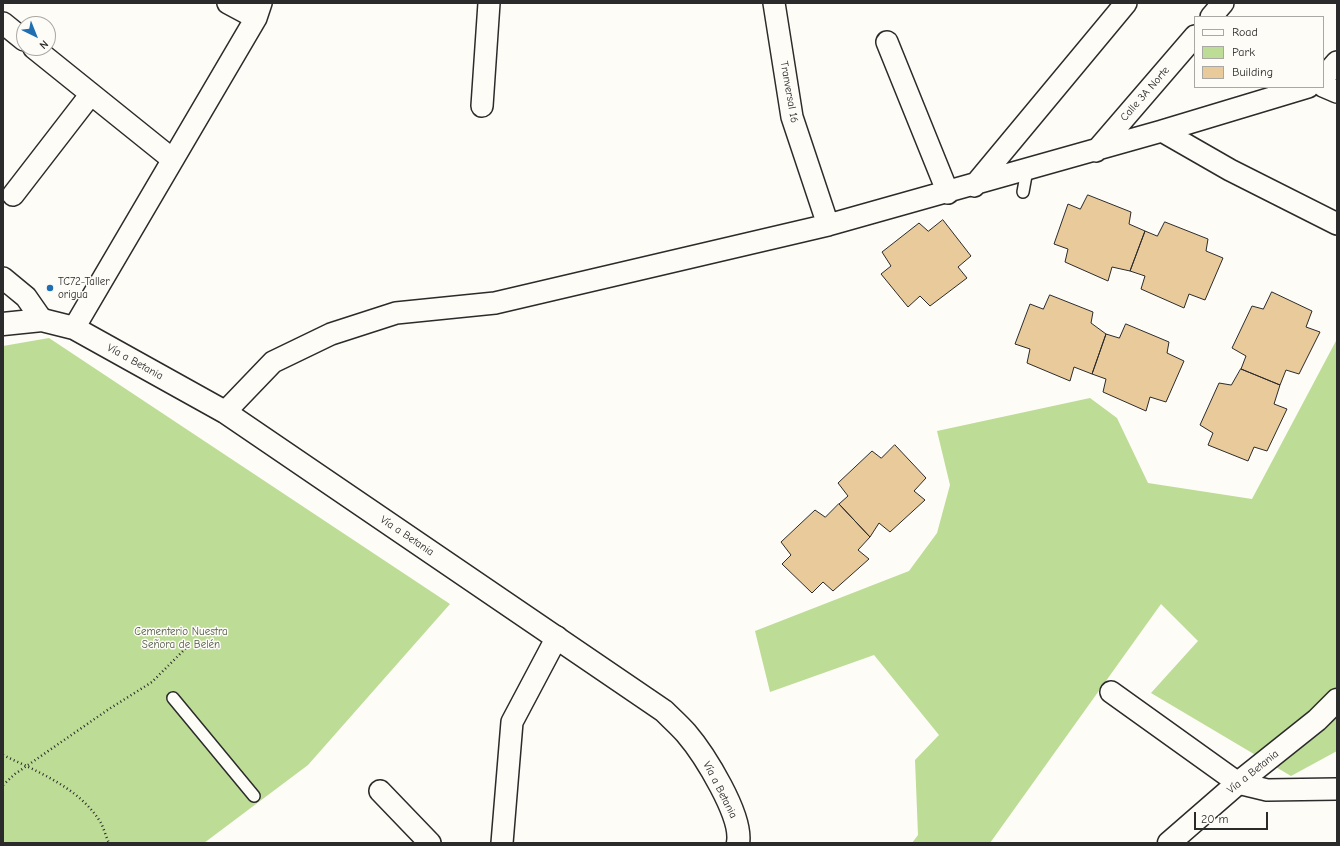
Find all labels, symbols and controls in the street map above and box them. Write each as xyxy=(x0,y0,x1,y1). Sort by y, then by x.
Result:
north arrow xyxy=(16,16,56,56)
legend xyxy=(1194,16,1324,88)
text: Road xyxy=(1232,25,1258,39)
text: N xyxy=(37,37,51,52)
text: Park xyxy=(1232,45,1255,59)
street label: Tranversal 16 xyxy=(777,60,801,124)
street label: Calle 3A Norte xyxy=(1118,64,1172,124)
text: Building xyxy=(1232,65,1273,79)
place label: TC72-Taller origua xyxy=(58,275,110,301)
marker: TC72-Taller origua xyxy=(45,283,55,293)
street label: Vía a Betania xyxy=(105,341,165,383)
street label: Vía a Betania xyxy=(378,513,436,559)
park label: Cementerio Nuestra Señora de Belén xyxy=(134,625,228,651)
street label: Vía a Betania xyxy=(1225,747,1281,797)
street label: Vía a Betania xyxy=(700,759,740,821)
scale bar xyxy=(1196,804,1270,830)
text: 20 m xyxy=(1201,812,1229,826)

